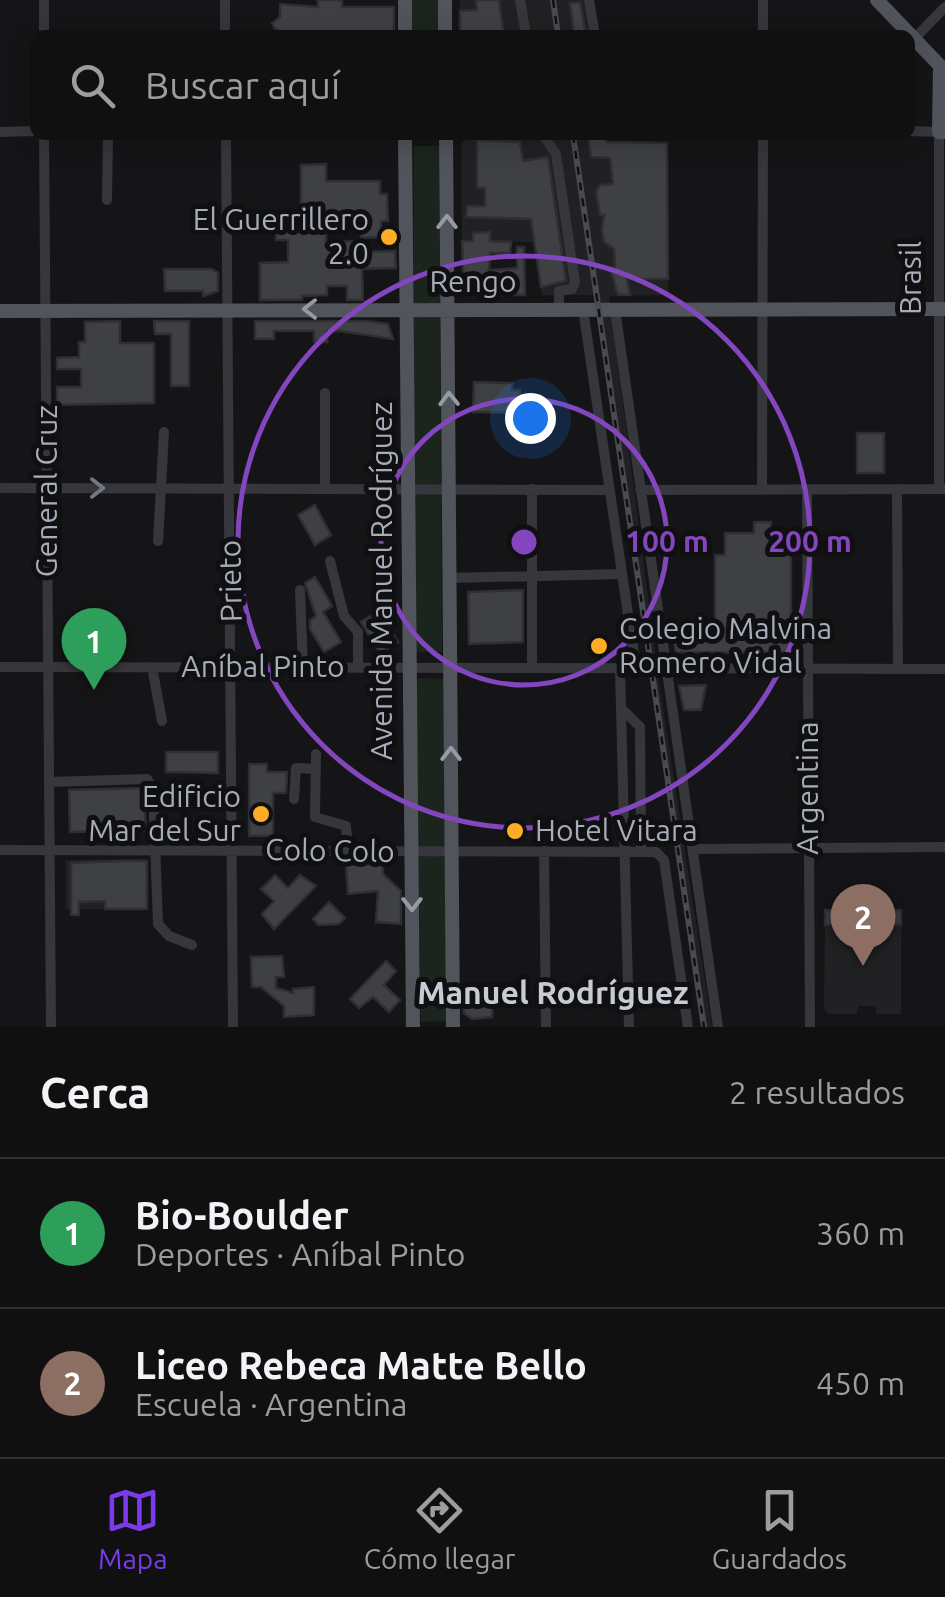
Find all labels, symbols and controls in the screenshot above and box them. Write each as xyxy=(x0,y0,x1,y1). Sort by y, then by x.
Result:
search box xyxy=(30,30,915,140)
icon: search xyxy=(65,58,120,113)
text: Buscar aquí xyxy=(145,64,340,106)
place label: El Guerrillero 2.0 xyxy=(193,202,369,270)
one-way arrow xyxy=(436,214,458,230)
marker: El Guerrillero 2.0 xyxy=(378,226,400,248)
street label: Brasil xyxy=(893,241,927,315)
street label: Rengo xyxy=(429,264,517,298)
one-way arrow xyxy=(301,298,316,320)
one-way arrow xyxy=(438,391,459,407)
your location xyxy=(505,393,556,444)
street label: Avenida Manuel Rodríguez xyxy=(364,402,398,760)
street label: General Cruz xyxy=(29,405,63,577)
one-way arrow xyxy=(90,478,106,499)
centre of rings xyxy=(506,524,542,560)
text: 100 m xyxy=(625,524,709,558)
text: 200 m xyxy=(768,524,852,558)
street label: Prieto xyxy=(212,540,248,623)
pin: 1 xyxy=(62,608,126,690)
place label: Colegio Malvina Romero Vidal xyxy=(619,611,832,679)
marker: Colegio Malvina Romero Vidal xyxy=(588,635,610,657)
street label: Aníbal Pinto xyxy=(181,649,345,683)
street label: Argentina xyxy=(790,721,824,855)
one-way arrow xyxy=(440,745,462,760)
place label: Edificio Mar del Sur xyxy=(88,779,242,847)
marker: Edificio Mar del Sur xyxy=(250,803,272,825)
place label: Hotel Vitara xyxy=(535,813,698,847)
marker: Hotel Vitara xyxy=(504,820,526,842)
street label: Colo Colo xyxy=(265,832,395,868)
pin: 2 xyxy=(830,884,896,966)
one-way arrow xyxy=(401,896,423,912)
district label: Manuel Rodríguez xyxy=(417,974,689,1010)
text: Cerca xyxy=(40,1069,150,1116)
text: 2 resultados xyxy=(729,1074,905,1110)
text: Bio-Boulder xyxy=(135,1194,349,1236)
text: 1 xyxy=(63,1215,82,1251)
text: 360 m xyxy=(816,1215,905,1251)
text: Deportes · Aníbal Pinto xyxy=(135,1236,466,1272)
text: Liceo Rebeca Matte Bello xyxy=(135,1344,587,1386)
text: 2 xyxy=(63,1365,82,1401)
text: 450 m xyxy=(816,1365,905,1401)
text: Escuela · Argentina xyxy=(135,1386,407,1422)
tab: Mapa xyxy=(98,1483,168,1574)
tab: Cómo llegar xyxy=(364,1483,516,1574)
tab: Guardados xyxy=(712,1483,847,1574)

